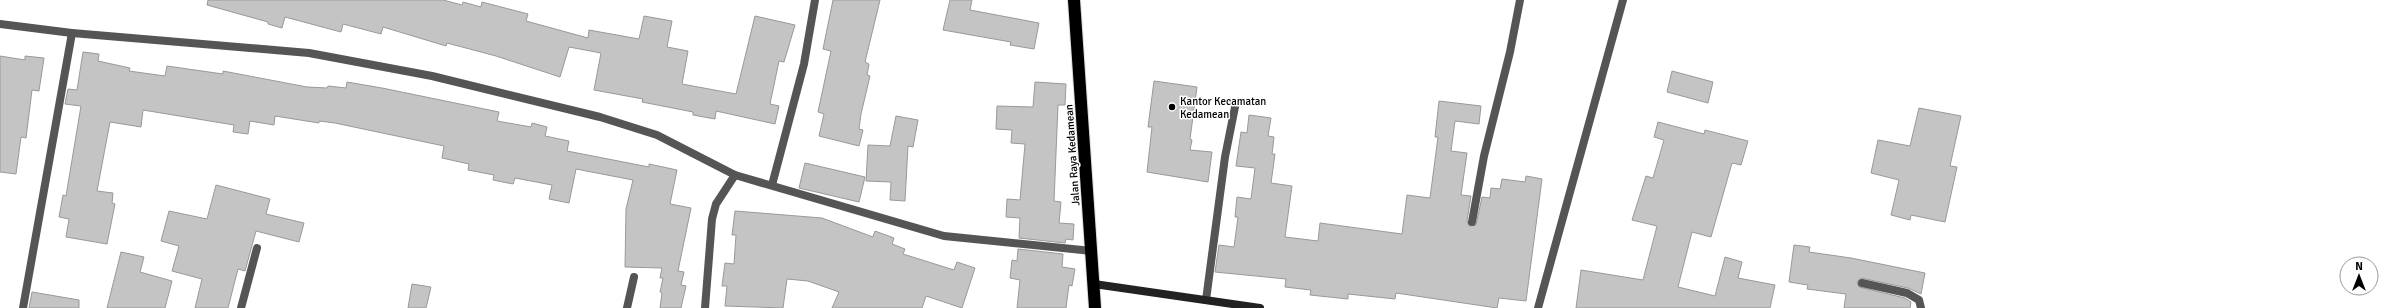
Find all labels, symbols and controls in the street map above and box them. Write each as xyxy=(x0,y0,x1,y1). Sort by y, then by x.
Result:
place label: Kantor Kecamatan Kedamean xyxy=(1180,95,1266,121)
marker: Kantor Kecamatan Kedamean xyxy=(1167,102,1177,112)
street label: Jalan Raya Kedamean xyxy=(1062,104,1083,206)
north arrow xyxy=(2339,256,2379,296)
text: N xyxy=(2355,260,2363,273)

